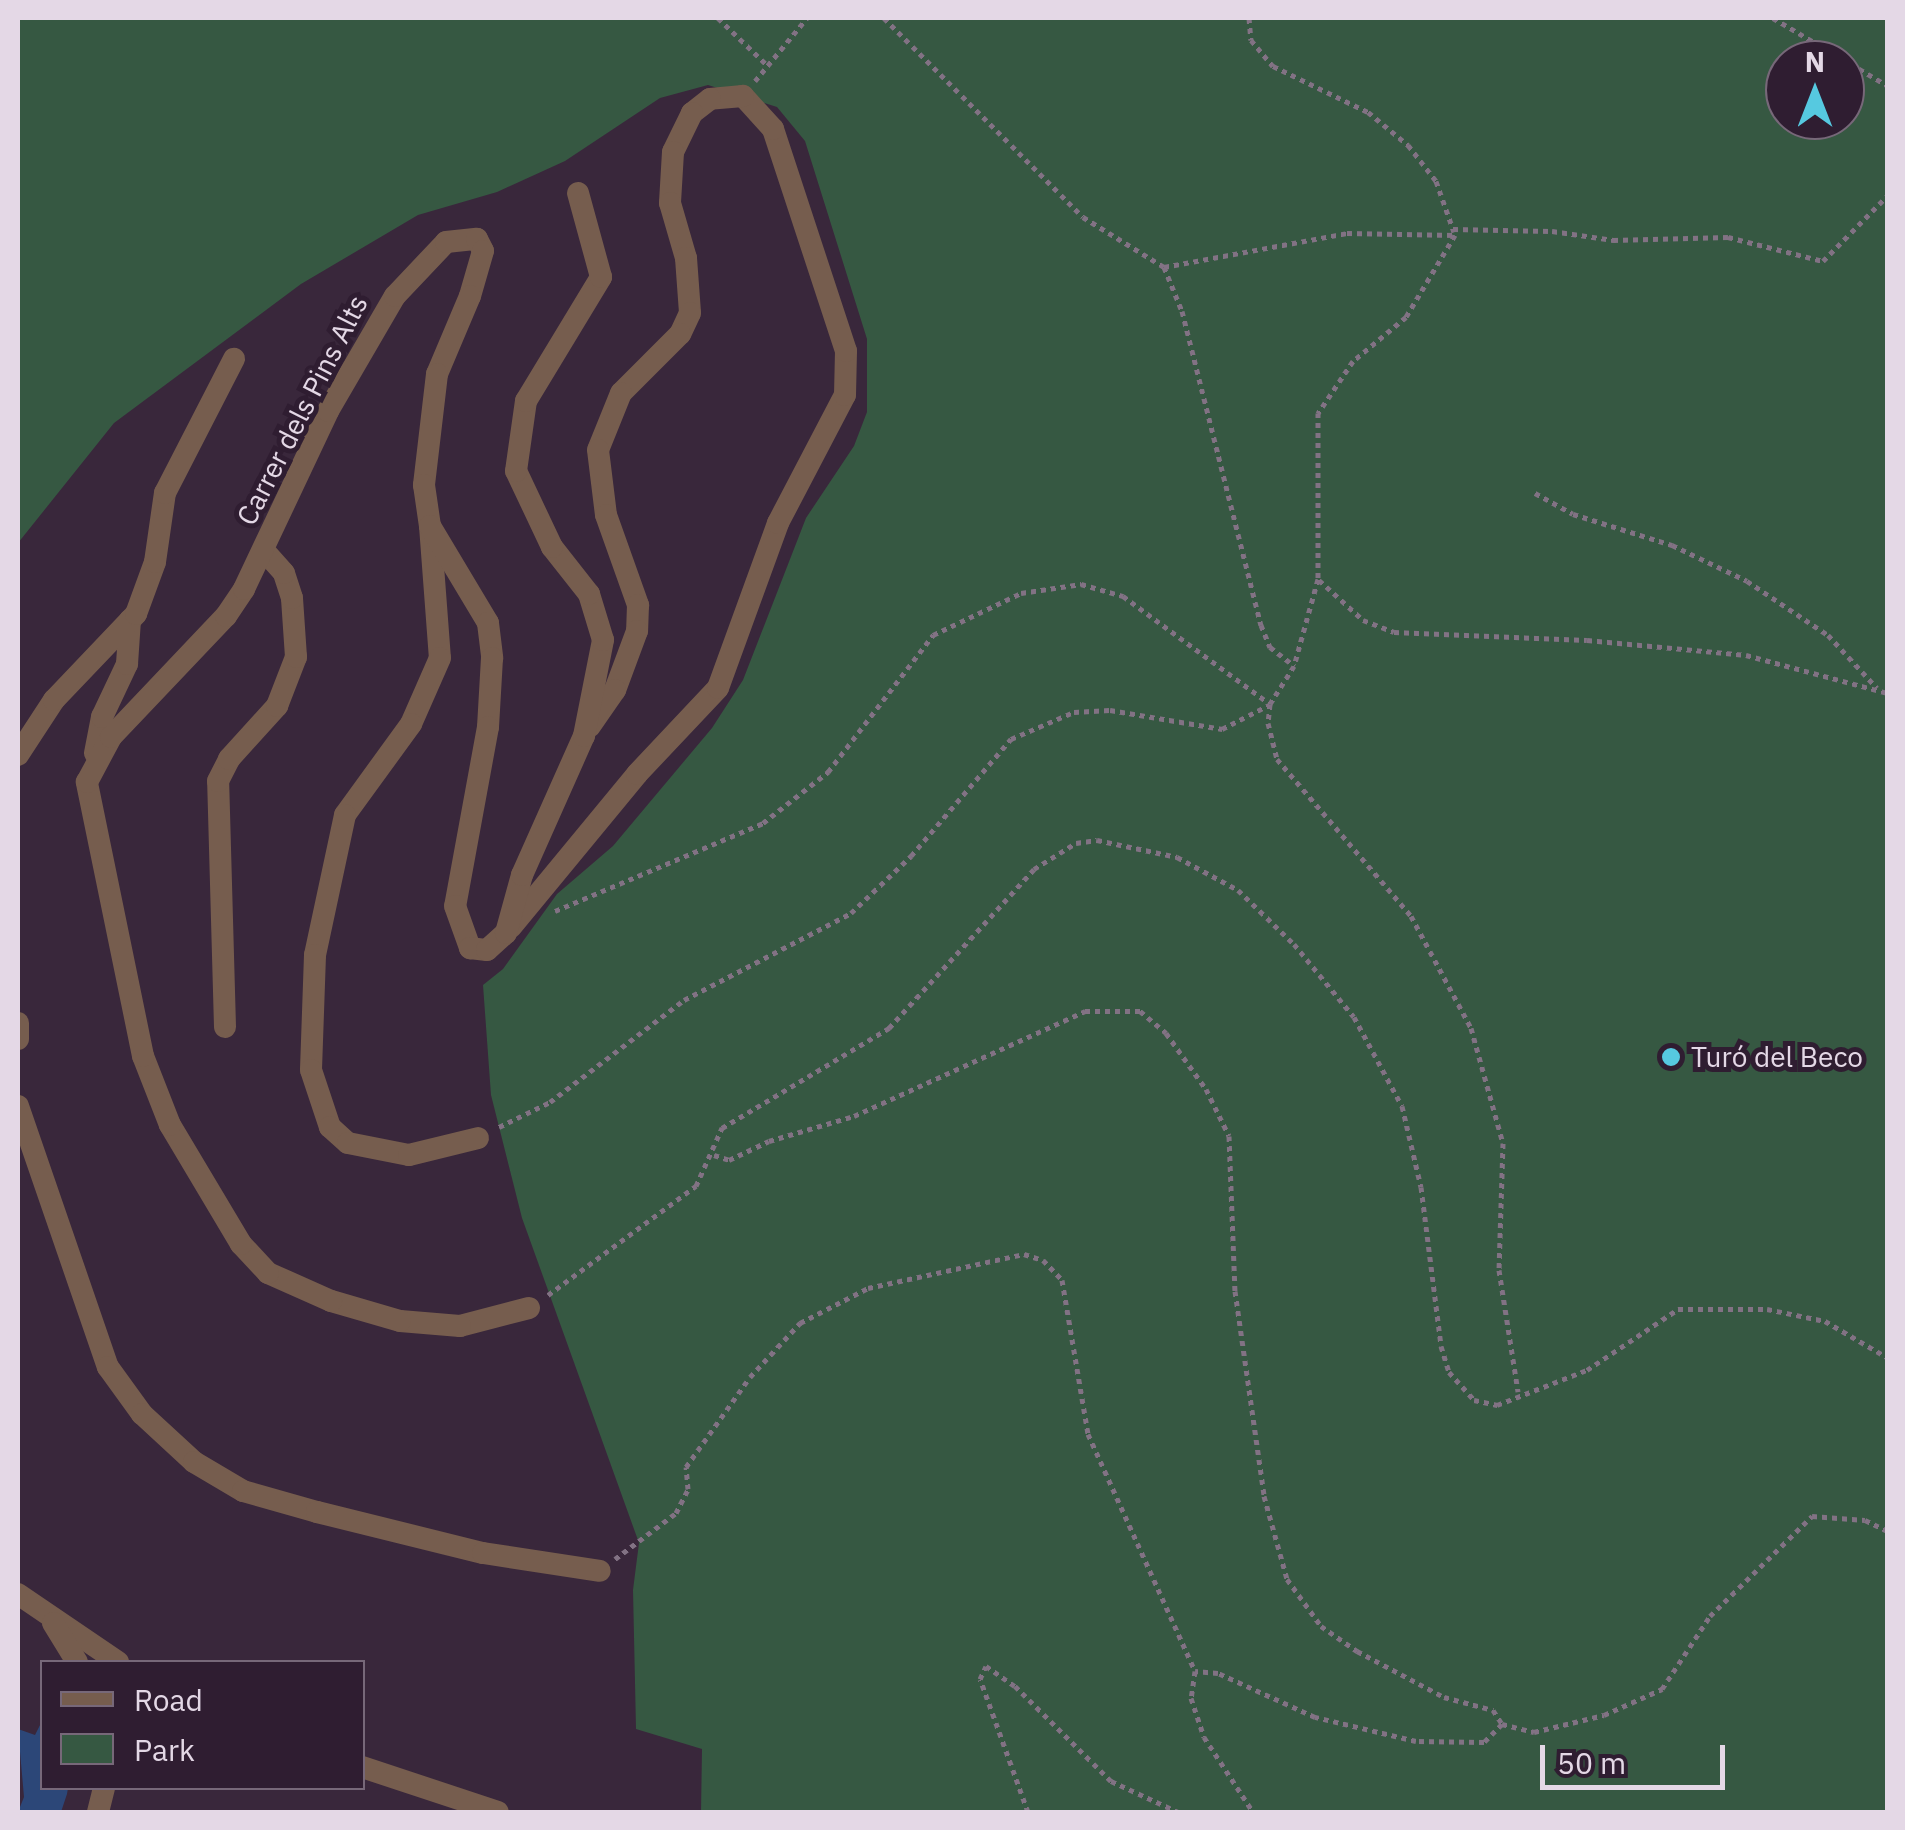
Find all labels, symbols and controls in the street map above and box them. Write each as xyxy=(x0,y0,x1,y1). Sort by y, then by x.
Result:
north arrow xyxy=(1765,40,1865,140)
text: N xyxy=(1805,43,1825,80)
street label: Carrer dels Pins Alts xyxy=(229,289,375,531)
place label: Turó del Beco xyxy=(1691,1040,1863,1074)
marker: Turó del Beco xyxy=(1660,1046,1682,1068)
legend xyxy=(40,1660,365,1790)
text: Road xyxy=(134,1680,203,1719)
scale bar xyxy=(1545,1725,1730,1787)
text: Park xyxy=(134,1730,195,1769)
text: 50 m xyxy=(1557,1743,1626,1782)

